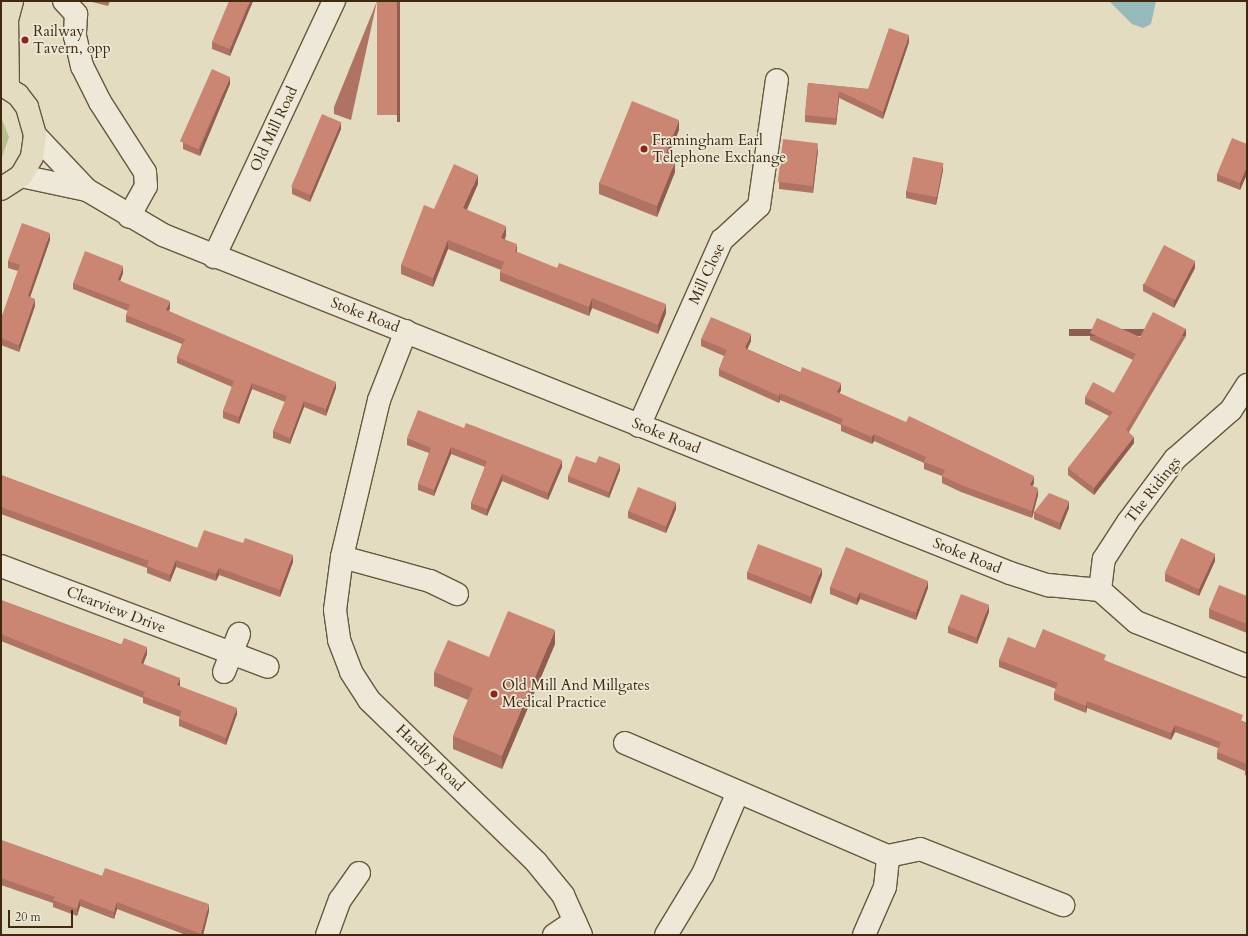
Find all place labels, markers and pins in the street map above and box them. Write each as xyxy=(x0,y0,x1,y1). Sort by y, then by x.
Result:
place label: Railway Tavern, opp xyxy=(33,22,111,57)
marker: Railway Tavern, opp xyxy=(20,35,30,45)
place label: Framingham Earl Telephone Exchange xyxy=(652,131,786,166)
marker: Framingham Earl Telephone Exchange xyxy=(639,144,649,154)
place label: Old Mill And Millgates Medical Practice xyxy=(502,676,649,711)
marker: Old Mill And Millgates Medical Practice xyxy=(489,689,499,699)

